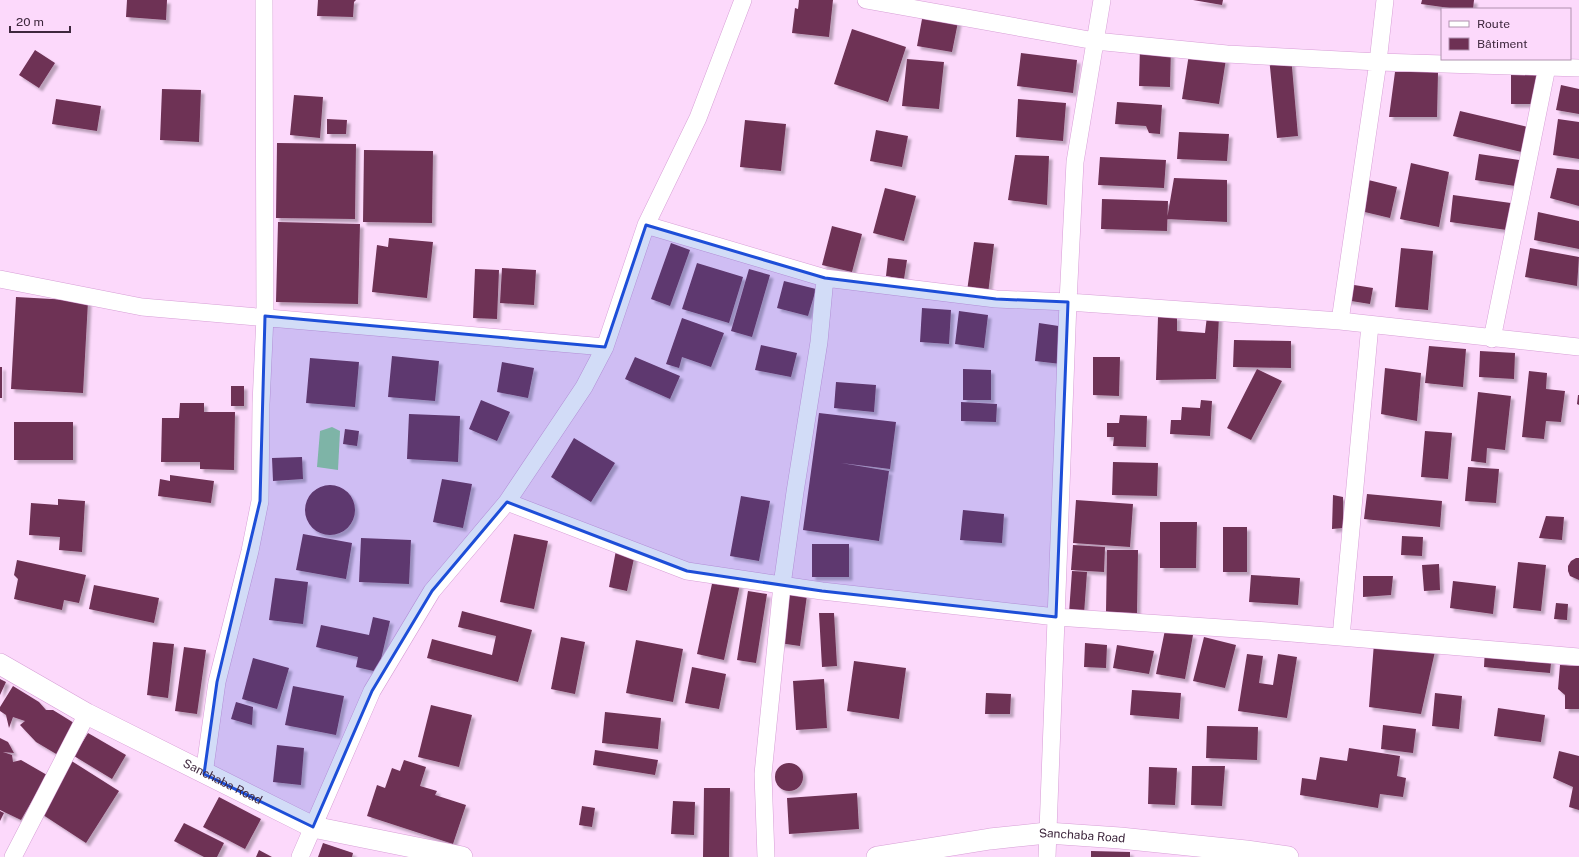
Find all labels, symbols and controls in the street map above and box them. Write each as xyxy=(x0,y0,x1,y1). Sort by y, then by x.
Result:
scale bar xyxy=(10,8,70,34)
legend xyxy=(1441,8,1571,60)
text: 20 m xyxy=(16,15,44,29)
text: Route xyxy=(1477,17,1510,31)
text: Bâtiment xyxy=(1477,37,1528,51)
street label: Sanchaba Road xyxy=(181,756,265,807)
street label: Sanchaba Road xyxy=(1038,826,1126,846)

